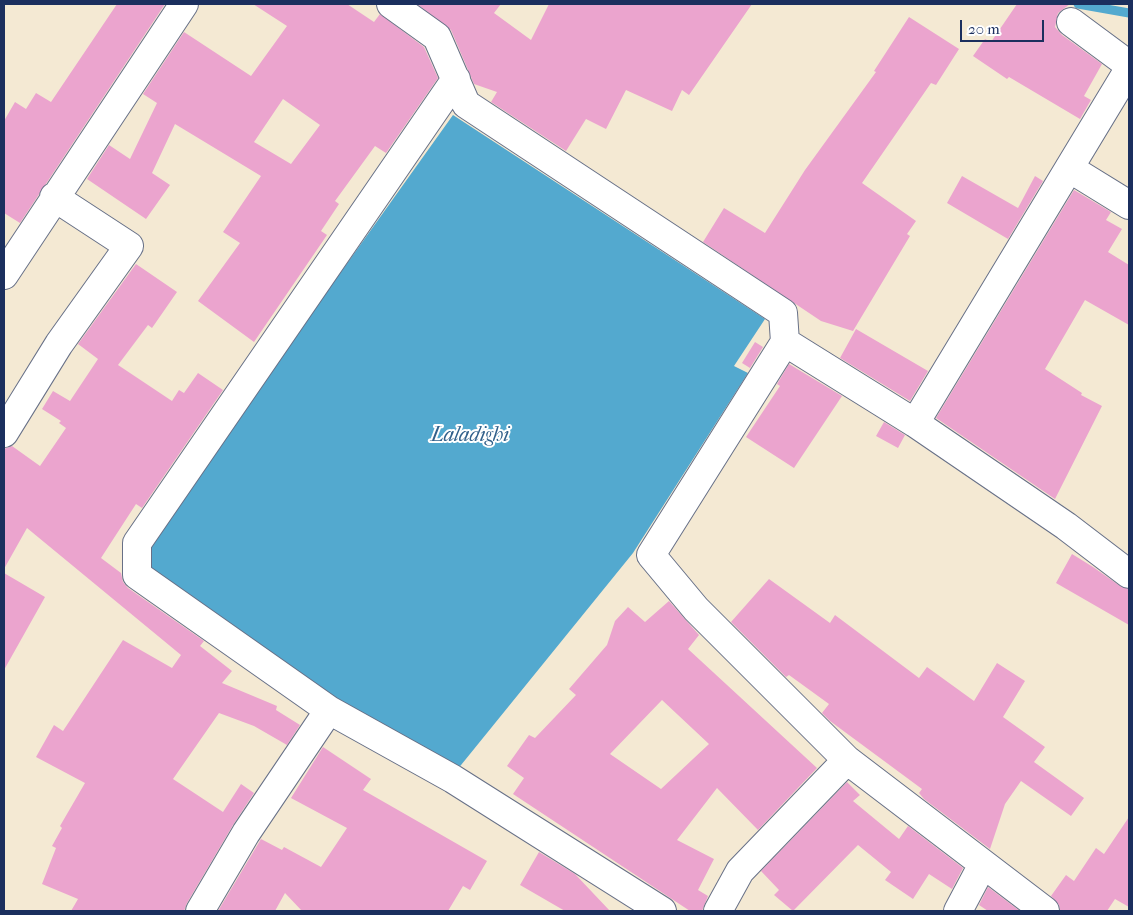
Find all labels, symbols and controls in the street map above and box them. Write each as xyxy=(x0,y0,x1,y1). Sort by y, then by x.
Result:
scale bar xyxy=(963,10,1047,42)
text: 20 m xyxy=(968,20,1000,38)
water label: Laladighi xyxy=(431,424,509,448)

